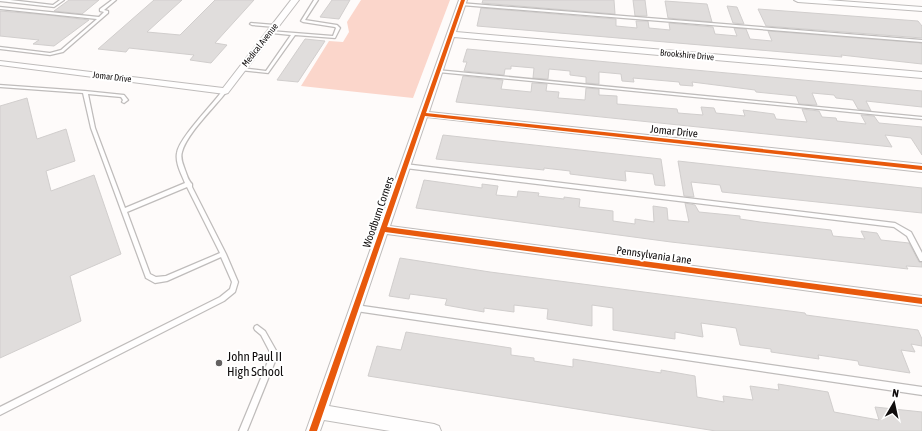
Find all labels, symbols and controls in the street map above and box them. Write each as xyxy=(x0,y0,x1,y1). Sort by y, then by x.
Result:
street label: Medical Avenue xyxy=(240,21,280,69)
street label: Brookshire Drive xyxy=(659,48,715,62)
street label: Jomar Drive xyxy=(92,70,132,84)
street label: Jomar Drive xyxy=(650,123,698,139)
street label: Woodburn Corners xyxy=(360,175,396,249)
street label: Pennsylvania Lane xyxy=(616,244,692,266)
place label: John Paul II High School xyxy=(227,349,284,379)
marker: John Paul II High School xyxy=(214,358,224,368)
north arrow xyxy=(874,383,914,423)
text: N xyxy=(891,387,900,400)

